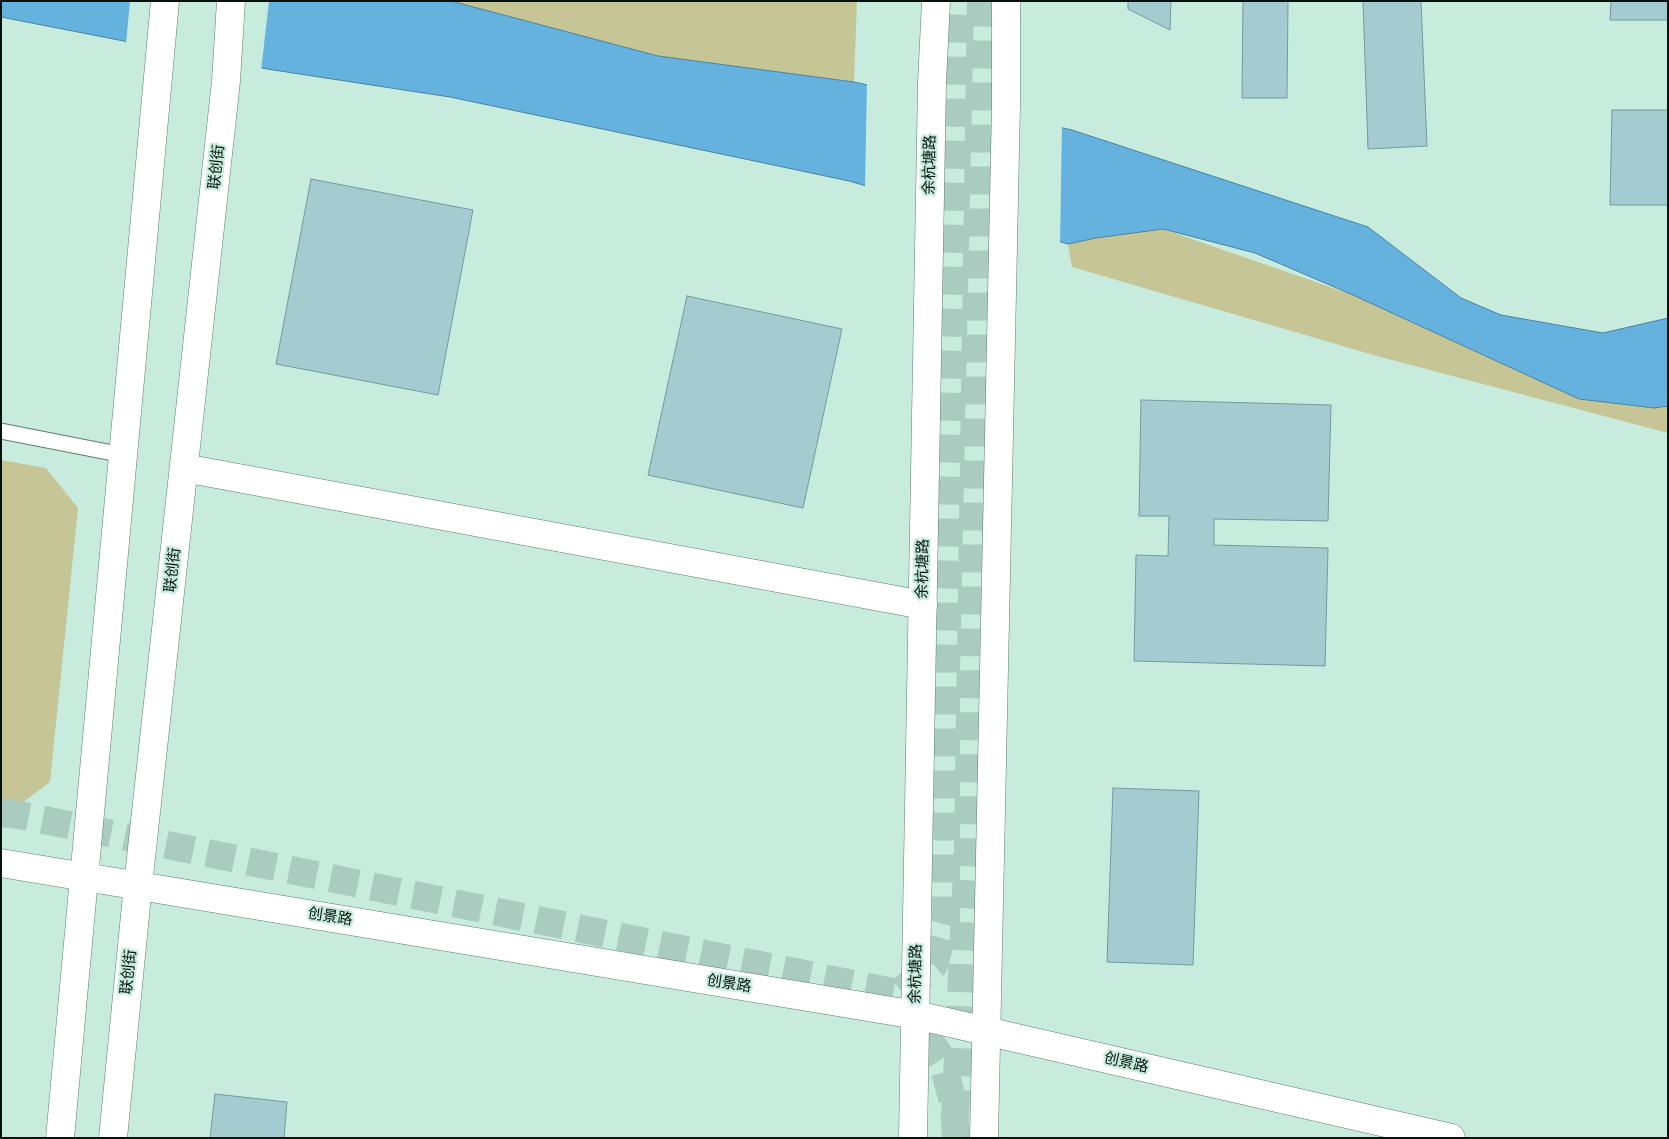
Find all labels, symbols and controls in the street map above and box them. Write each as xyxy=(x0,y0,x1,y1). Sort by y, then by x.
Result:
street label: 余杭塘路 xyxy=(920,135,940,195)
street label: 联创街 xyxy=(206,144,228,190)
street label: 余杭塘路 xyxy=(913,539,933,599)
street label: 联创街 xyxy=(162,547,184,593)
street label: 创景路 xyxy=(306,905,354,929)
street label: 余杭塘路 xyxy=(906,944,926,1004)
street label: 联创街 xyxy=(118,949,140,995)
street label: 创景路 xyxy=(705,972,753,996)
street label: 创景路 xyxy=(1102,1049,1150,1077)

